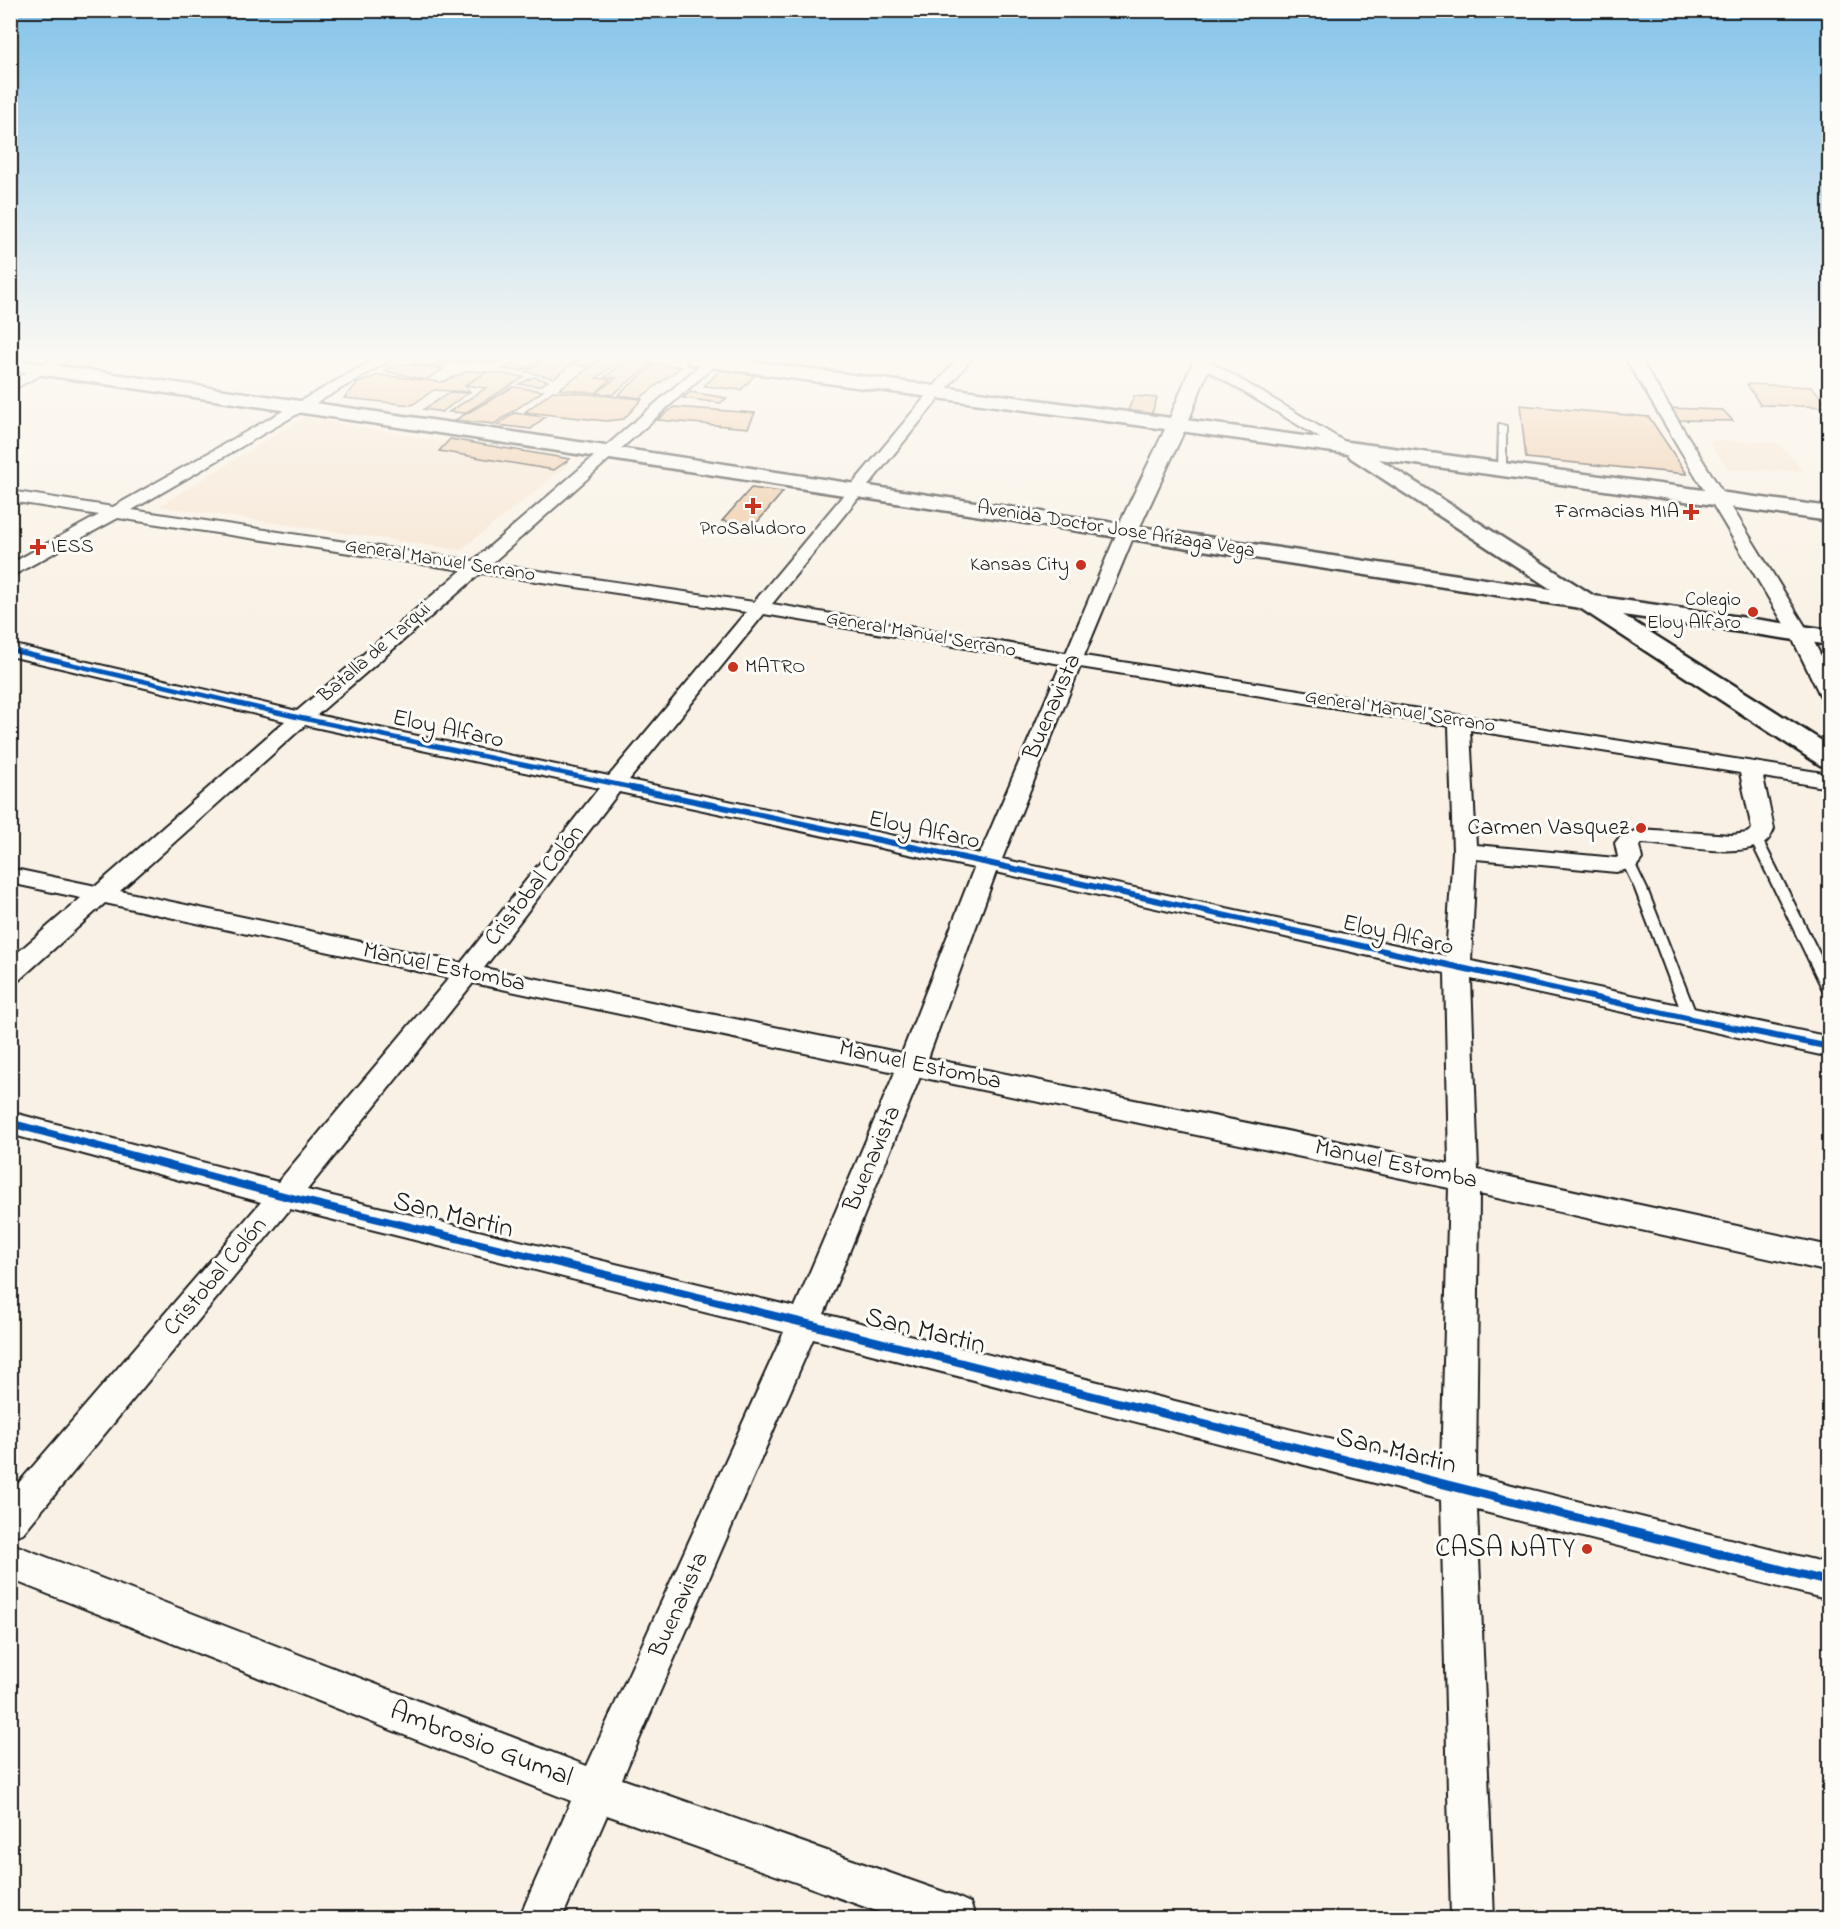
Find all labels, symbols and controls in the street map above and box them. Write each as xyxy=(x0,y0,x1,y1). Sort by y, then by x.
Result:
street label: Avenida Doctor Jose Arízaga Vega xyxy=(975,494,1257,567)
marker: ProSaludOro xyxy=(744,497,762,515)
place label: Farmacias MIA xyxy=(1554,498,1679,527)
marker: Farmacias MIA xyxy=(1684,505,1698,519)
place label: ProSaludOro xyxy=(700,515,806,544)
street label: General Manuel Serrano xyxy=(343,532,537,590)
place label: IESS xyxy=(51,533,94,562)
marker: IESS xyxy=(29,538,47,556)
place label: Kansas City xyxy=(970,551,1069,580)
marker: Kansas City xyxy=(1074,558,1088,572)
place label: Colegio Eloy Alfaro xyxy=(1647,586,1741,638)
street label: Batalla de Tarqui xyxy=(311,596,438,711)
street label: General Manuel Serrano xyxy=(824,604,1018,666)
marker: Colegio Eloy Alfaro xyxy=(1746,605,1760,619)
street label: Buenavista xyxy=(1015,649,1091,766)
place label: MATRO xyxy=(745,653,805,682)
marker: MATRO xyxy=(726,660,740,674)
street label: General Manuel Serrano xyxy=(1303,683,1497,741)
street label: Eloy Alfaro xyxy=(389,701,507,760)
street label: Eloy Alfaro xyxy=(865,802,983,861)
place label: Carmen Vasquez xyxy=(1467,811,1630,846)
street label: Cristobal Colón xyxy=(476,818,594,954)
marker: Carmen Vasquez xyxy=(1634,821,1648,835)
street label: Eloy Alfaro xyxy=(1339,906,1457,967)
street label: Manuel Estomba xyxy=(359,934,529,1002)
street label: Manuel Estomba xyxy=(835,1032,1005,1100)
street label: Buenavista xyxy=(835,1101,911,1218)
street label: Manuel Estomba xyxy=(1311,1131,1481,1199)
street label: San Martin xyxy=(388,1181,518,1251)
street label: Cristobal Colón xyxy=(156,1210,276,1344)
street label: San Martin xyxy=(860,1297,990,1367)
street label: San Martin xyxy=(1331,1417,1461,1487)
place label: CASA NATY xyxy=(1435,1529,1575,1570)
marker: CASA NATY xyxy=(1580,1542,1594,1556)
street label: Buenavista xyxy=(641,1547,719,1664)
street label: Ambrosio Gumal xyxy=(384,1691,578,1799)

